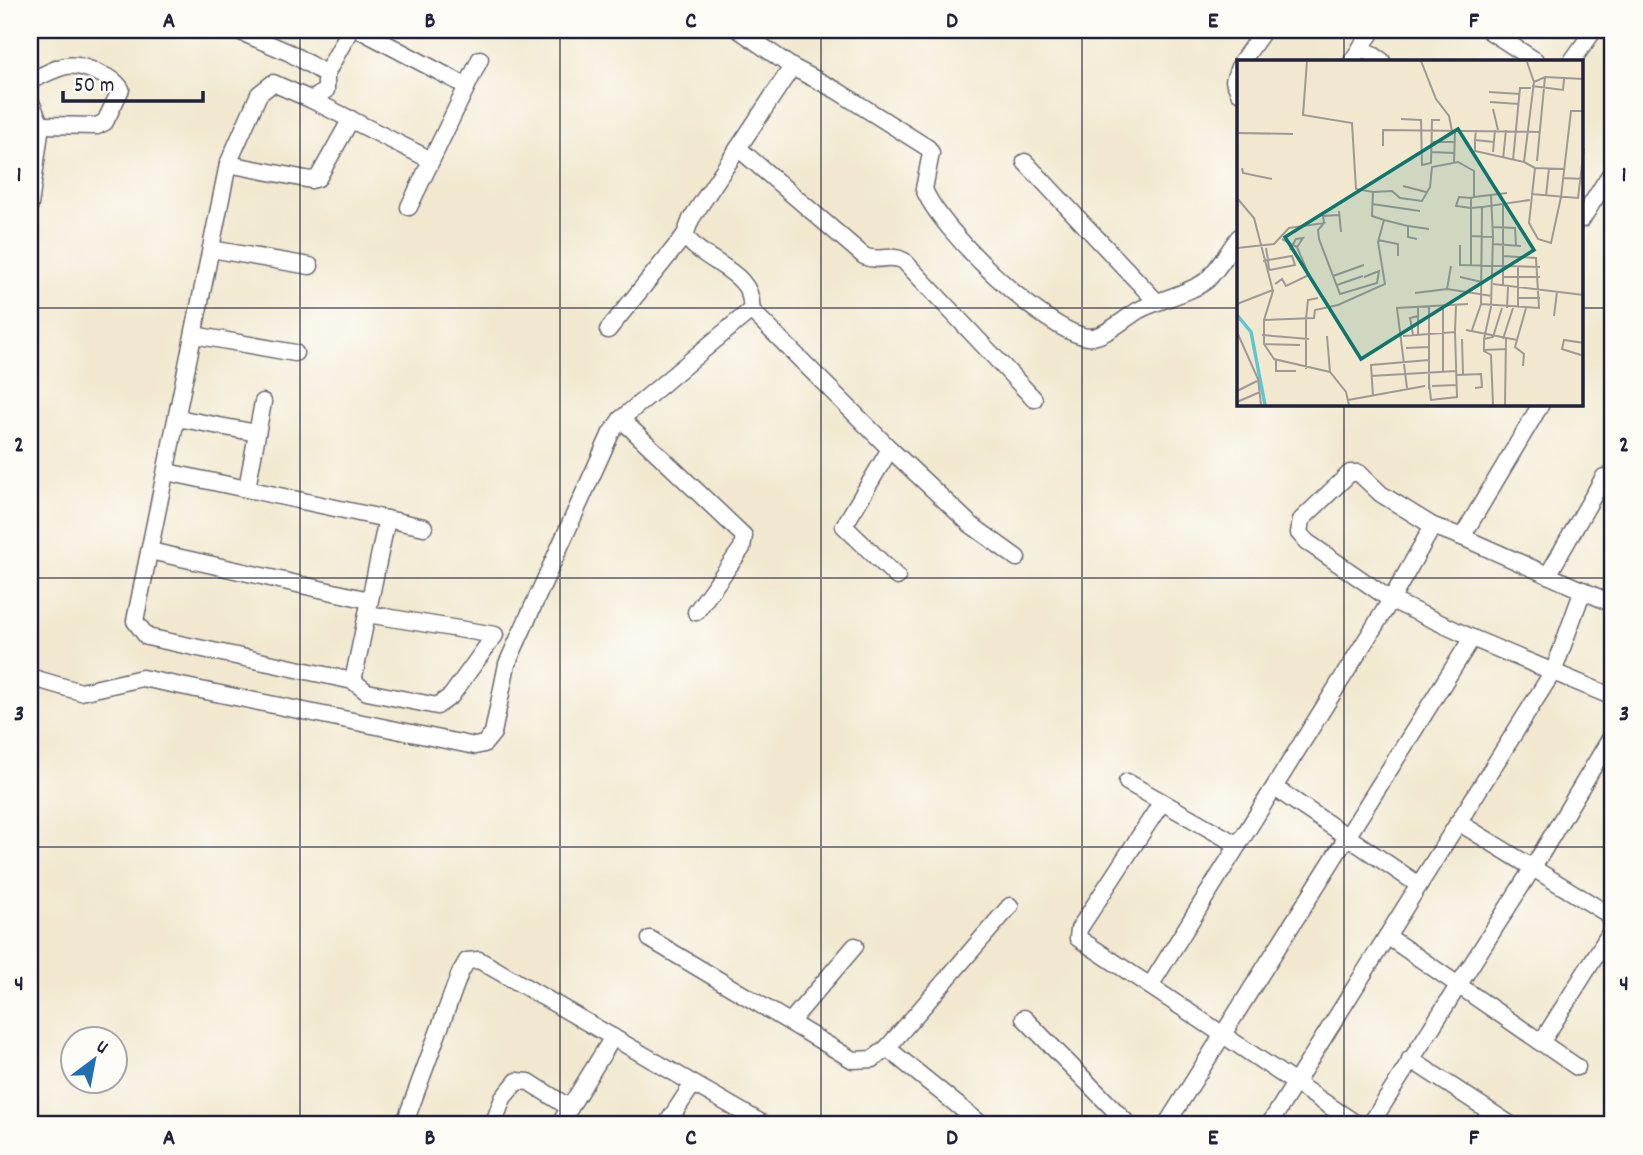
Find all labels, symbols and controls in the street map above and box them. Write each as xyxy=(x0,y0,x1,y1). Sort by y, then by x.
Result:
text: A xyxy=(163,6,175,39)
text: B xyxy=(425,6,436,39)
text: C xyxy=(685,6,697,39)
text: D xyxy=(946,6,958,39)
text: E xyxy=(1208,6,1219,39)
text: F xyxy=(1469,6,1480,39)
scale bar xyxy=(63,60,203,104)
inset map xyxy=(1237,60,1584,406)
text: 50 m xyxy=(74,72,114,102)
text: 1 xyxy=(16,160,22,193)
text: 1 xyxy=(1621,160,1627,193)
text: 2 xyxy=(14,430,24,463)
text: 2 xyxy=(1619,430,1629,463)
text: 3 xyxy=(14,699,24,732)
text: 3 xyxy=(1619,699,1629,732)
text: 4 xyxy=(14,969,24,1002)
text: 4 xyxy=(1619,969,1629,1002)
north arrow xyxy=(60,1026,130,1096)
text: U xyxy=(90,1035,112,1062)
text: A xyxy=(163,1123,175,1155)
text: B xyxy=(425,1123,436,1155)
text: C xyxy=(685,1123,697,1155)
text: D xyxy=(946,1123,958,1155)
text: E xyxy=(1208,1123,1219,1155)
text: F xyxy=(1469,1123,1480,1155)

